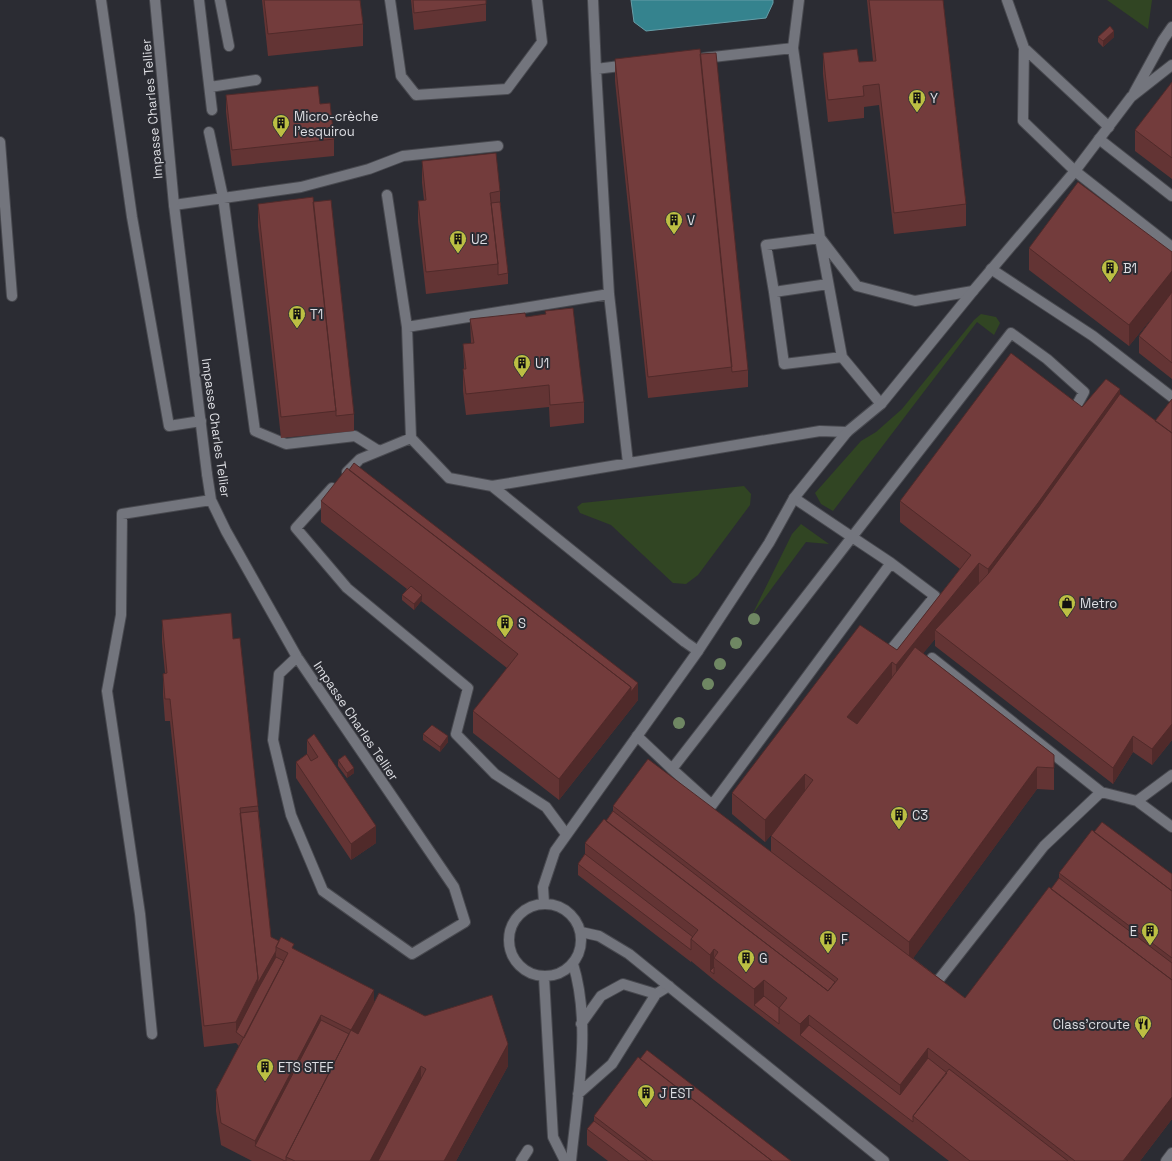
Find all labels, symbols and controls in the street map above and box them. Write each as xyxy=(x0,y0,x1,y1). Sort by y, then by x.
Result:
street label: Impasse Charles Tellier xyxy=(137,38,167,180)
building icon: Y xyxy=(907,88,927,113)
place label: Y xyxy=(930,90,938,107)
place label: Micro-crèche l’esquirou xyxy=(294,108,378,140)
building icon: Micro-crèche l’esquirou xyxy=(271,113,291,138)
building icon: V xyxy=(664,210,684,235)
place label: V xyxy=(687,212,695,229)
building icon: U2 xyxy=(448,229,468,254)
place label: U2 xyxy=(471,231,488,248)
building icon: B1 xyxy=(1100,258,1120,283)
place label: B1 xyxy=(1123,260,1137,277)
building icon: T1 xyxy=(287,304,307,329)
place label: T1 xyxy=(310,306,323,323)
building icon: U1 xyxy=(512,353,532,378)
place label: U1 xyxy=(535,355,549,372)
street label: Impasse Charles Tellier xyxy=(198,357,234,499)
shop icon: Metro xyxy=(1057,593,1077,618)
place label: Metro xyxy=(1080,595,1117,612)
building icon: S xyxy=(495,613,515,638)
place label: S xyxy=(518,615,526,632)
street label: Impasse Charles Tellier xyxy=(310,658,402,784)
building icon: C3 xyxy=(889,805,909,830)
place label: C3 xyxy=(912,807,928,824)
building icon: E xyxy=(1140,921,1160,946)
place label: E xyxy=(1130,923,1137,940)
building icon: F xyxy=(818,929,838,954)
place label: F xyxy=(841,931,848,948)
building icon: G xyxy=(736,948,756,973)
place label: G xyxy=(759,950,768,967)
restaurant icon: Class'croute xyxy=(1133,1014,1153,1039)
place label: Class'croute xyxy=(1053,1016,1130,1033)
building icon: ETS STEF xyxy=(255,1057,275,1082)
place label: ETS STEF xyxy=(278,1059,334,1076)
building icon: J EST xyxy=(636,1083,656,1108)
place label: J EST xyxy=(659,1085,693,1102)

